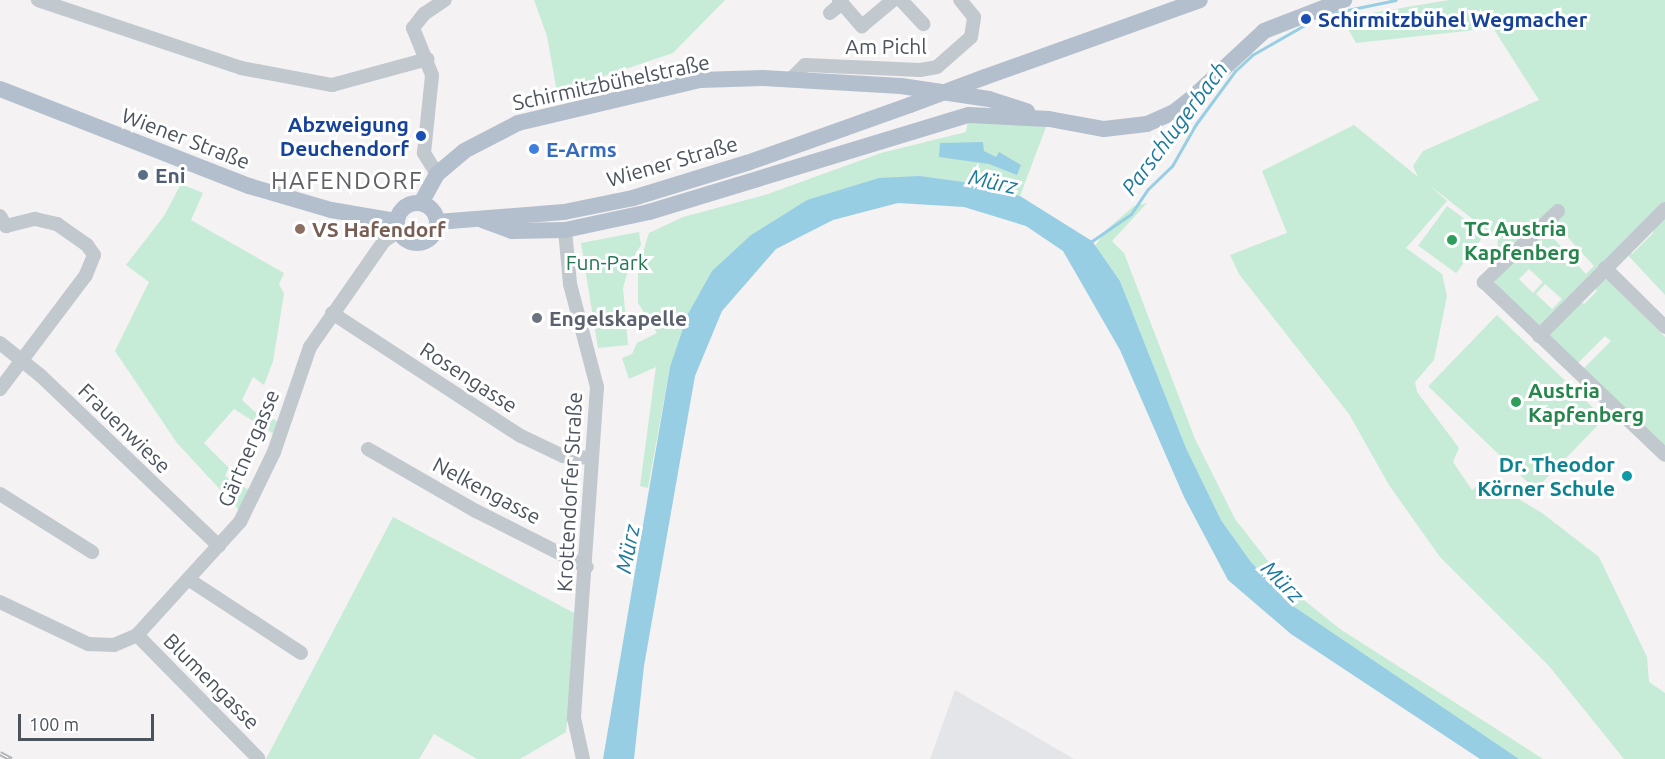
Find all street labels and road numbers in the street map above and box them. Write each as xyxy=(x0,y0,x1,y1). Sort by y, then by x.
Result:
street label: Am Pichl xyxy=(845,33,927,59)
street label: Schirmitzbühelstraße xyxy=(510,49,712,115)
street label: Wiener Straße xyxy=(118,102,254,174)
street label: Wiener Straße xyxy=(604,130,740,192)
street label: Rosengasse xyxy=(416,336,522,418)
street label: Frauenwiese xyxy=(74,378,176,478)
street label: Gärtnergasse xyxy=(212,385,284,511)
street label: Krottendorfer Straße xyxy=(551,391,587,593)
street label: Nelkengasse xyxy=(429,451,545,529)
street label: Blumengasse xyxy=(159,628,265,734)

